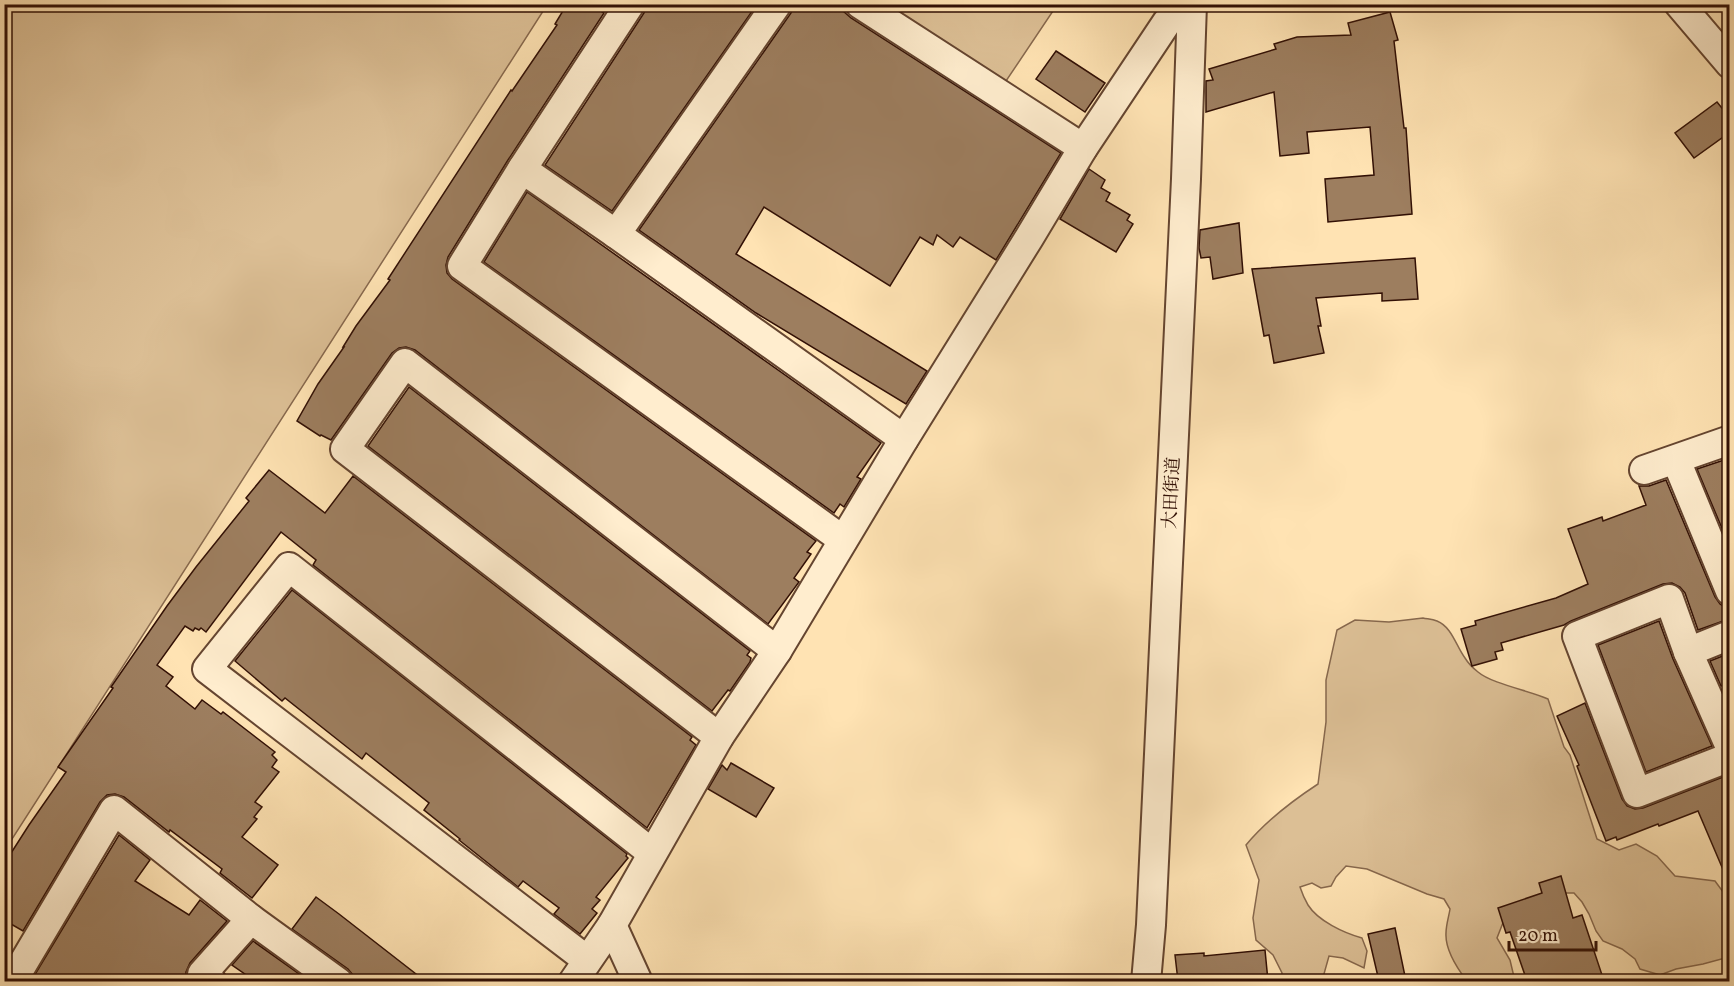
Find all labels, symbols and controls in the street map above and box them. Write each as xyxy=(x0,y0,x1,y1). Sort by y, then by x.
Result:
street label: 大田街道 xyxy=(1158,456,1187,530)
scale bar xyxy=(1509,914,1596,952)
text: 20 m xyxy=(1518,924,1558,949)

